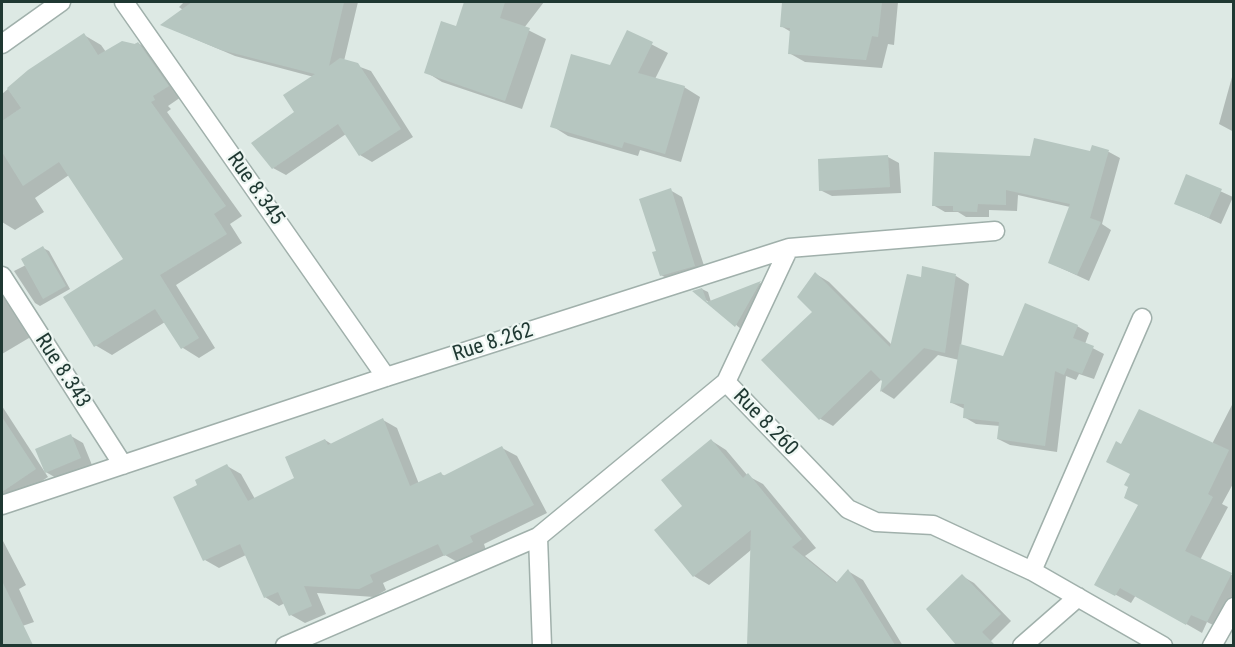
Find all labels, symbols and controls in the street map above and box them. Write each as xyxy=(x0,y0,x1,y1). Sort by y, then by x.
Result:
street label: Rue 8.345 xyxy=(221,148,289,230)
street label: Rue 8.262 xyxy=(450,318,536,368)
street label: Rue 8.343 xyxy=(29,329,95,413)
street label: Rue 8.260 xyxy=(727,384,803,462)

